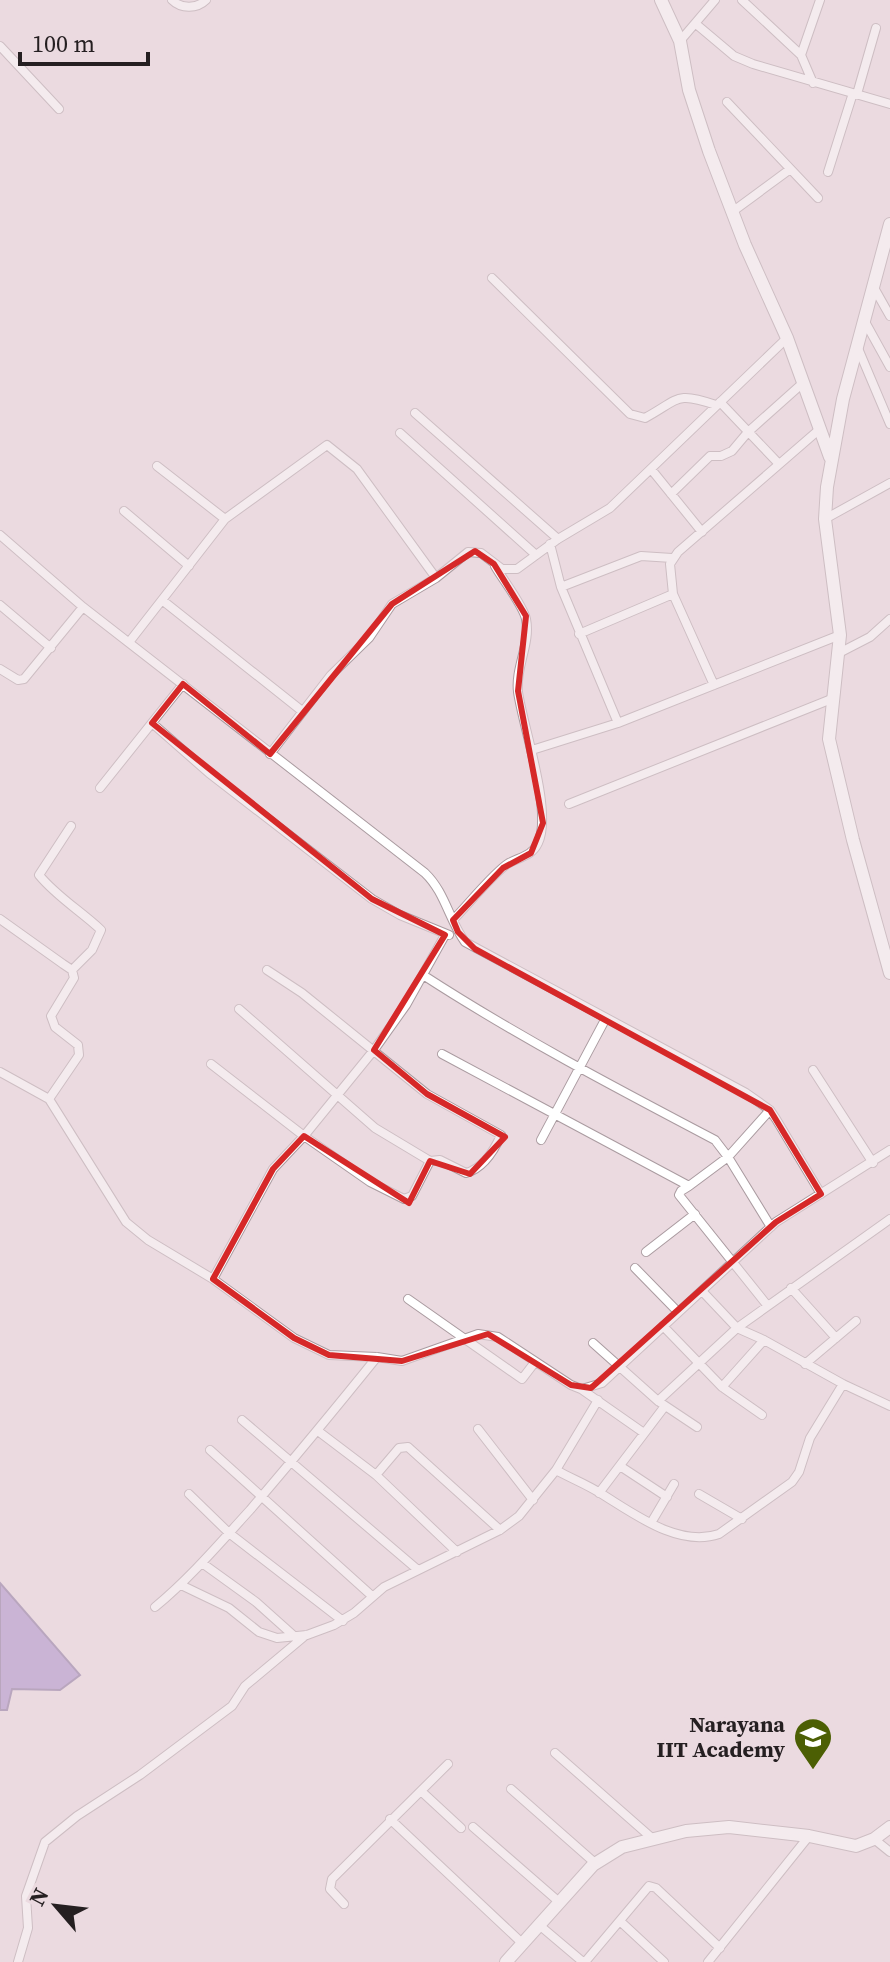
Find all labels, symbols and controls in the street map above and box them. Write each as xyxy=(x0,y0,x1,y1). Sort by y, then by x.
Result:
scale bar xyxy=(20,16,148,66)
text: 100 m xyxy=(32,27,95,60)
place label: Narayana IIT Academy xyxy=(657,1709,785,1764)
school or university icon: Narayana IIT Academy xyxy=(792,1716,834,1771)
north arrow xyxy=(16,1866,96,1946)
text: N xyxy=(21,1882,55,1911)

